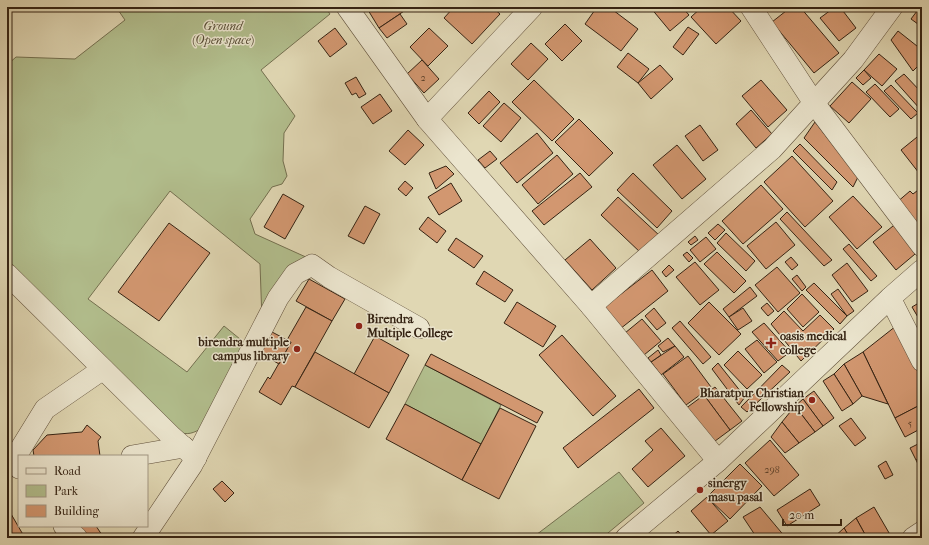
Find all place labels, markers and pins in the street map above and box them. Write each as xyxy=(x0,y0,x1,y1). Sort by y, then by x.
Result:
place label: Birendra Multiple College xyxy=(366,312,453,341)
marker: Birendra Multiple College xyxy=(354,321,364,331)
place label: oasis medical college xyxy=(780,329,847,358)
place label: birendra multiple campus library xyxy=(197,335,290,364)
marker: oasis medical college xyxy=(765,337,777,349)
marker: birendra multiple campus library xyxy=(292,344,302,354)
place label: Bharatpur Christian Fellowship xyxy=(700,386,805,415)
marker: Bharatpur Christian Fellowship xyxy=(807,395,817,405)
place label: sinergy masu pasal xyxy=(707,476,763,505)
marker: sinergy masu pasal xyxy=(695,485,705,495)

